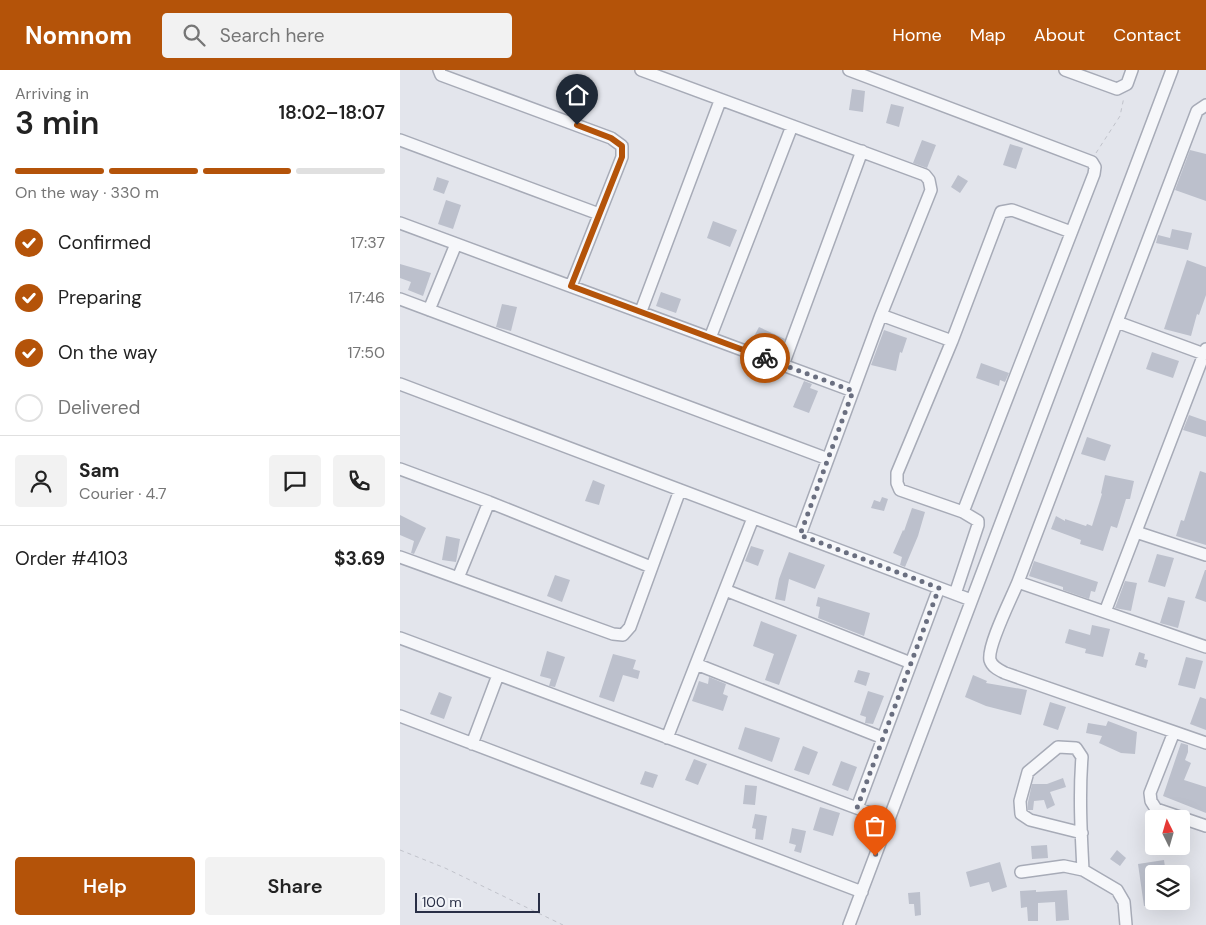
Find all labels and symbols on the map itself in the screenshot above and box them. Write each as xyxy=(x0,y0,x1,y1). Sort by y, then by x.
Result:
pin xyxy=(556,74,598,125)
courier xyxy=(740,333,790,383)
pin xyxy=(854,805,896,856)
north arrow xyxy=(1145,810,1190,855)
scale bar xyxy=(415,890,540,913)

